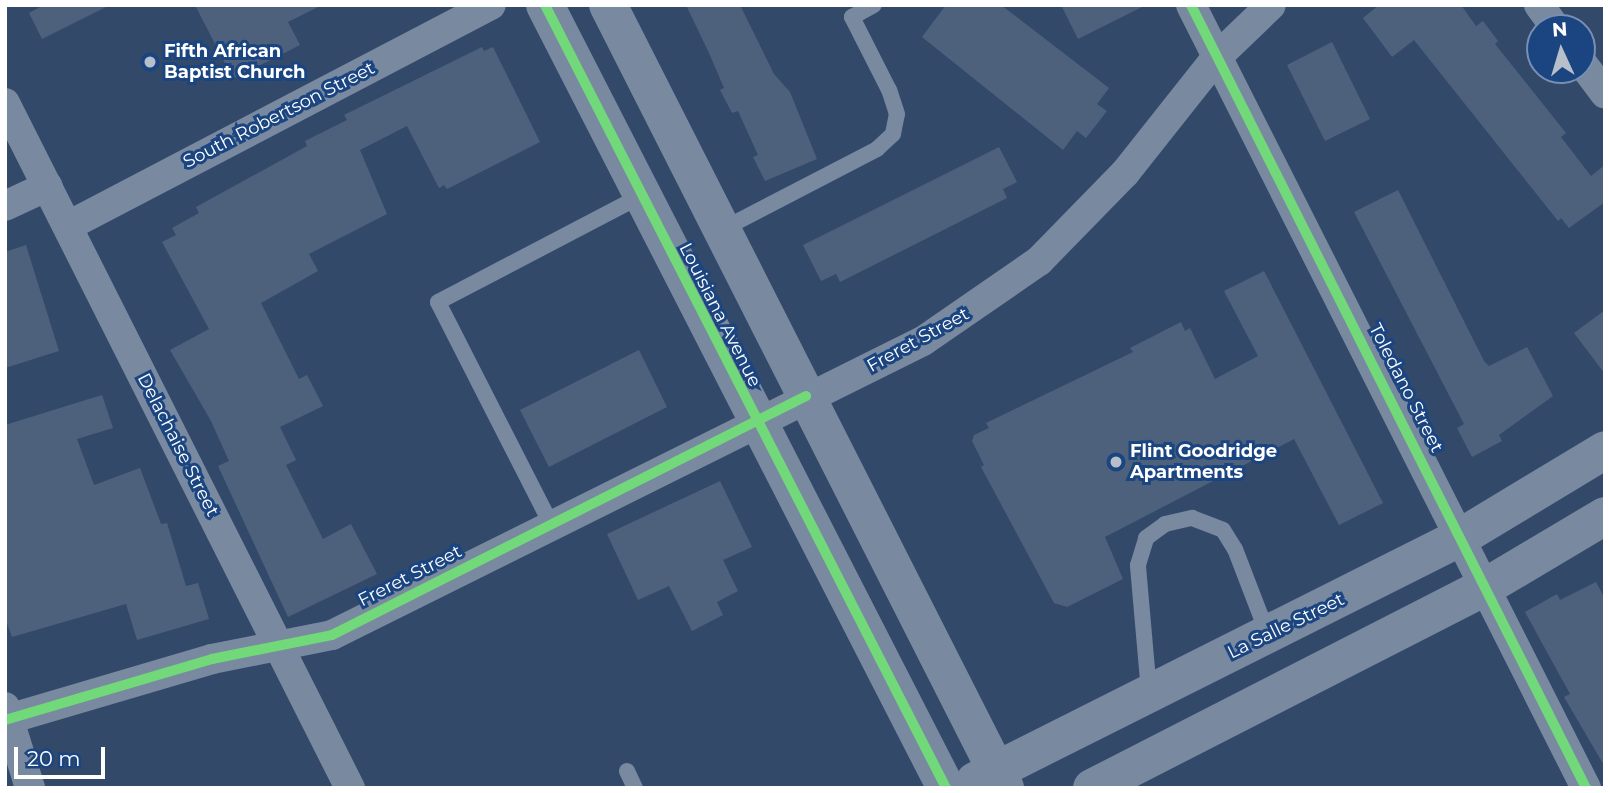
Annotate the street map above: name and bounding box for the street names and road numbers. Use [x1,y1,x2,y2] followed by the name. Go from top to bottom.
[180,57,378,173] street label: South Robertson Street
[674,240,766,390] street label: Louisiana Avenue
[863,303,973,377] street label: Freret Street
[1364,320,1448,456] street label: Toledano Street
[133,370,223,520] street label: Delachaise Street
[355,541,465,611] street label: Freret Street
[1224,588,1348,664] street label: La Salle Street

